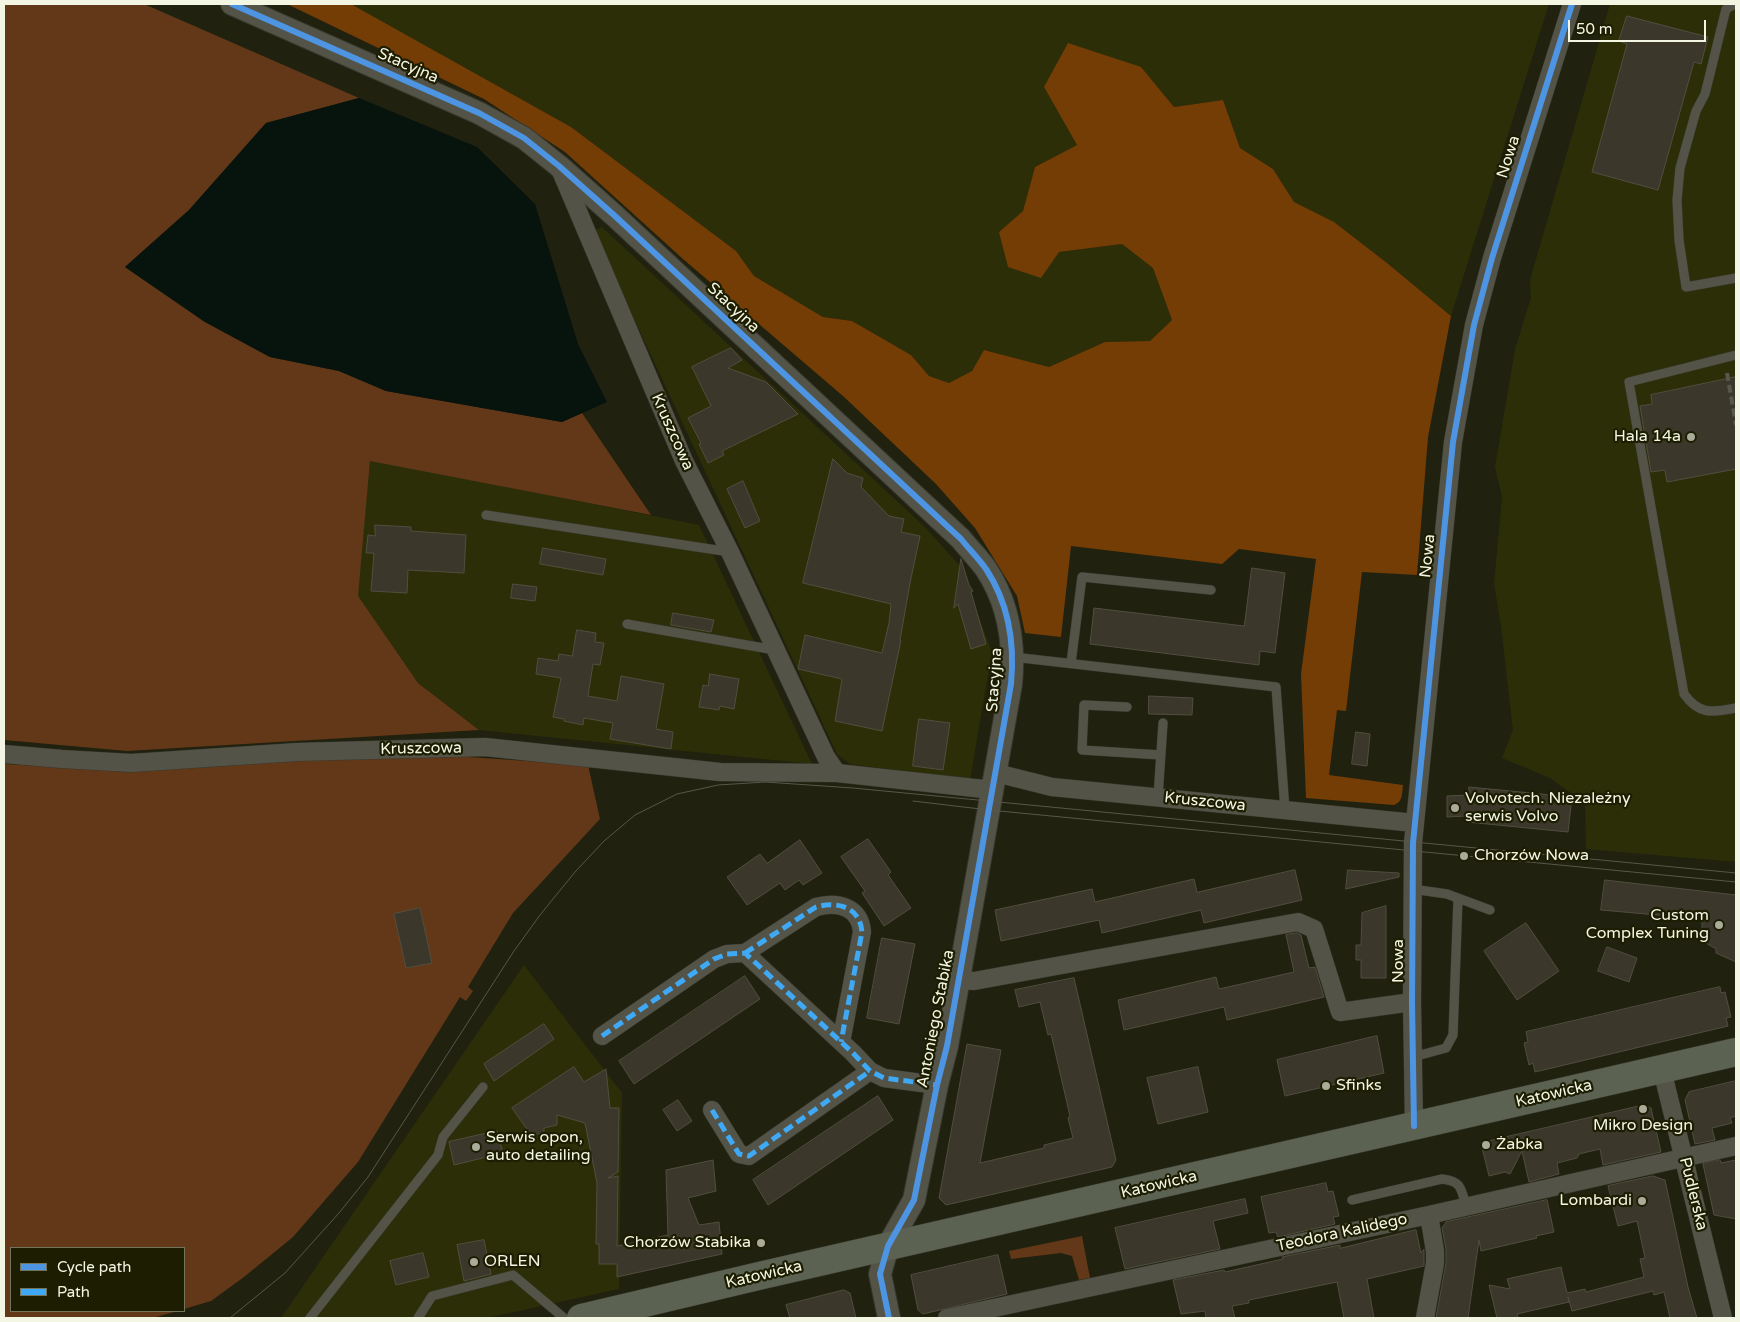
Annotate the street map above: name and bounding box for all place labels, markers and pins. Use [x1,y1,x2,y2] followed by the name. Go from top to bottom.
[1614,427,1681,447] place label: Hala 14a
[1685,431,1697,443] marker: Hala 14a
[1465,789,1631,827] place label: Volvotech. Niezależny serwis Volvo
[1449,802,1461,814] marker: Volvotech. Niezależny serwis Volvo
[1474,846,1589,866] place label: Chorzów Nowa
[1458,850,1470,862] marker: Chorzów Nowa
[1586,906,1709,944] place label: Custom Complex Tuning
[1713,919,1725,931] marker: Custom Complex Tuning
[1336,1076,1382,1096] place label: Sfinks
[1320,1080,1332,1092] marker: Sfinks
[1637,1103,1649,1115] marker: Mikro Design
[1593,1116,1693,1136] place label: Mikro Design
[486,1128,591,1166] place label: Serwis opon, auto detailing
[1496,1135,1543,1155] place label: Żabka
[1480,1139,1492,1151] marker: Żabka
[470,1141,482,1153] marker: Serwis opon, auto detailing
[1559,1191,1632,1211] place label: Lombardi
[1636,1195,1648,1207] marker: Lombardi
[624,1233,751,1253] place label: Chorzów Stabika
[755,1237,767,1249] marker: Chorzów Stabika
[484,1252,541,1272] place label: ORLEN
[468,1256,480,1268] marker: ORLEN

